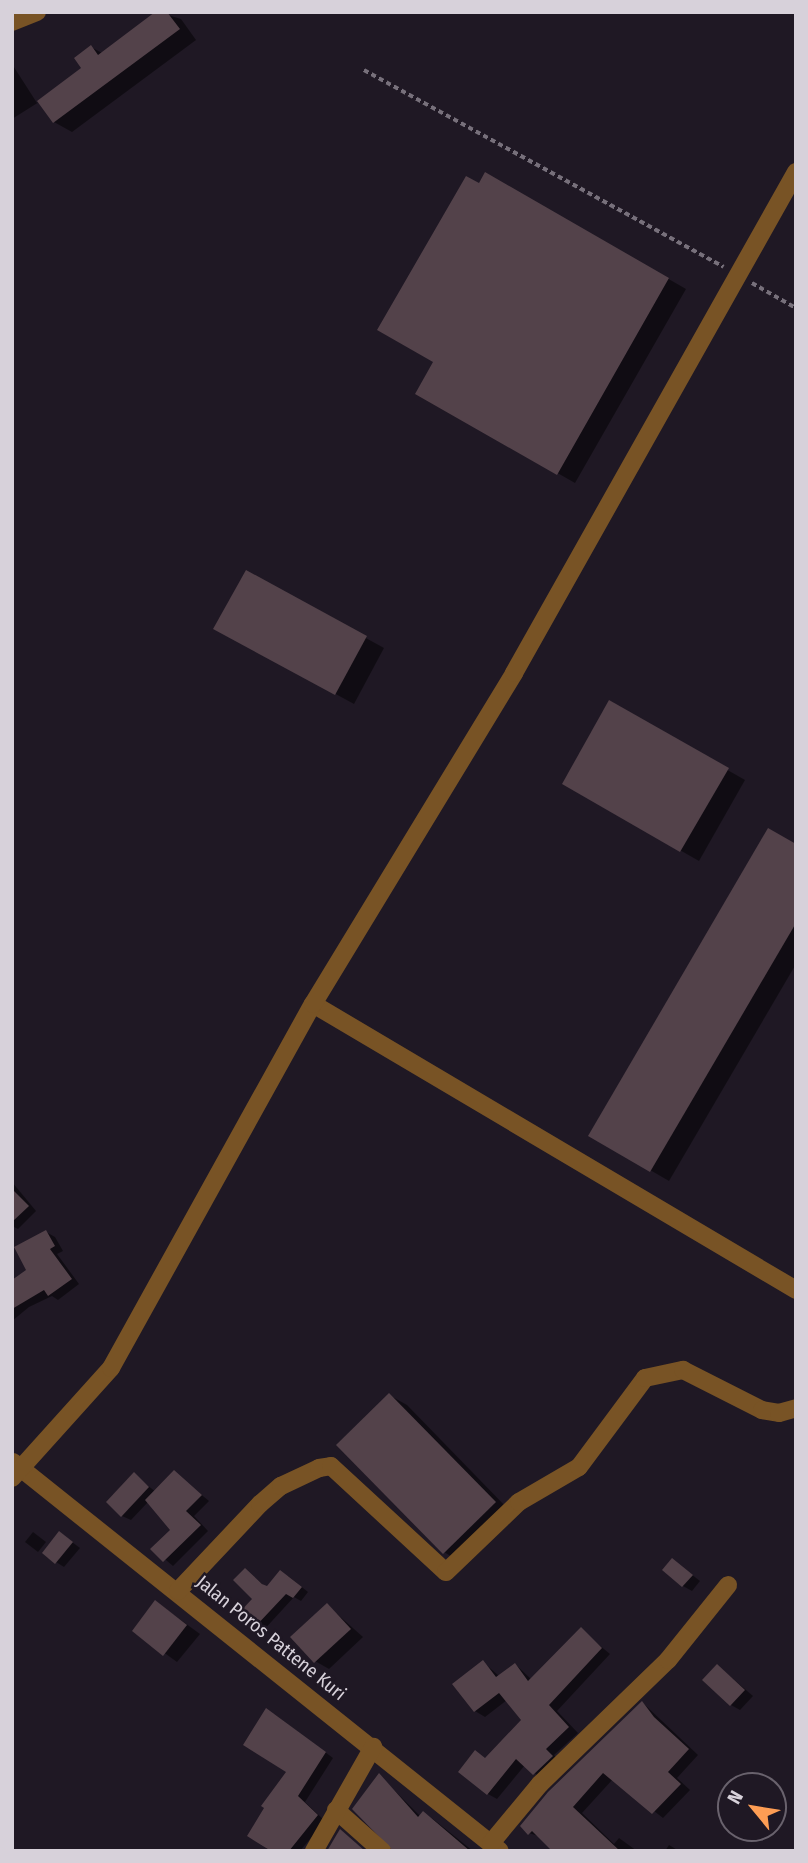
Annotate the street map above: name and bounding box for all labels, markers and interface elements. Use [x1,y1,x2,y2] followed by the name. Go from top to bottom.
[192,1571,350,1705] street label: Jalan Poros Pattene Kuri
[717,1772,787,1842] north arrow
[722,1787,748,1808] text: N

